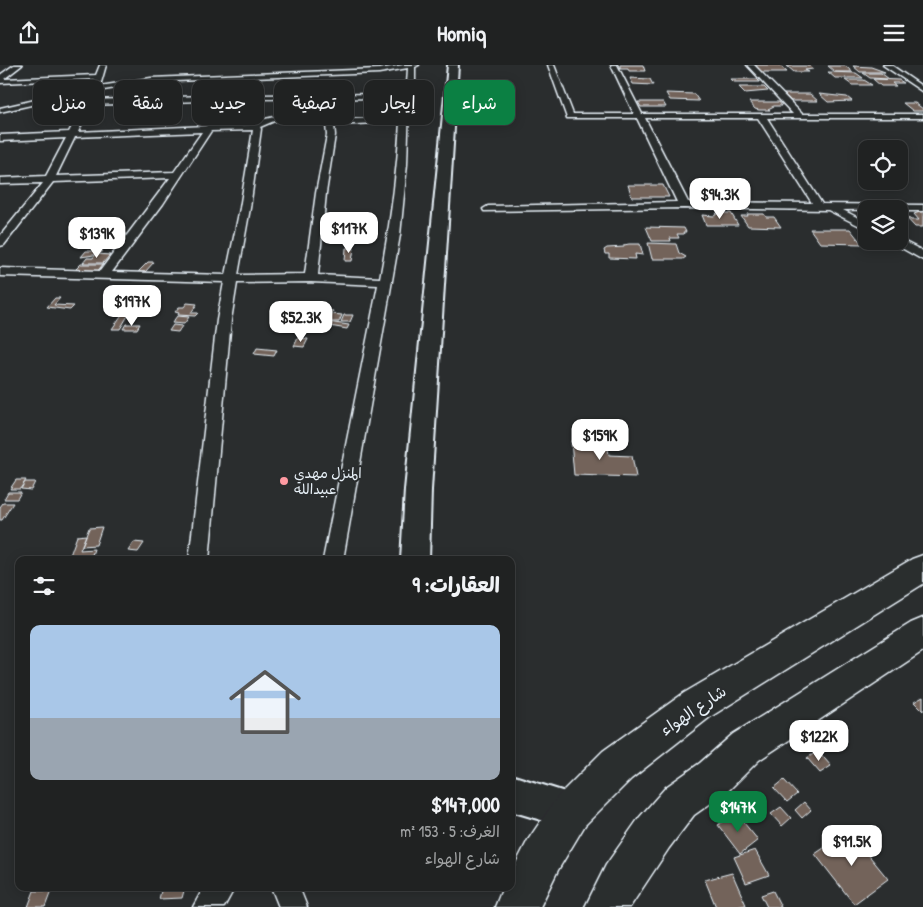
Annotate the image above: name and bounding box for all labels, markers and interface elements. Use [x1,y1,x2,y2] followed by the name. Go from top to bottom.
[437,18,486,48] text: Homiq
[15,19,43,47] icon: share
[880,19,908,47] icon: menu
[33,80,104,125] chip: منزل
[114,80,182,125] chip: شقة
[192,80,264,125] chip: جديد
[274,80,354,125] chip: تصفية
[364,80,434,125] chip: إيجار
[444,80,515,125] chip: شراء
[858,140,908,250] map controls
[858,140,908,190] button: locate
[679,177,761,220] pin: $94.3K
[701,183,739,205] text: $94.3K
[858,200,908,250] button: layers
[314,211,384,254] pin: $117K
[62,217,132,259] pin: $139K
[331,217,367,239] text: $117K
[79,222,115,244] text: $139K
[97,285,167,327] pin: $197K
[114,290,150,312] text: $197K
[260,301,342,343] pin: $52.3K
[280,306,322,328] text: $52.3K
[565,419,635,461] pin: $159K
[583,424,617,446] text: $159K
[294,463,362,498] place label: المنزل مهدي عبيدالله
[278,475,290,487] marker: المنزل مهدي عبيدالله
[412,570,500,599] text: العقارات: 9
[30,572,58,600] icon: filters
[220,657,310,747] icon: home
[656,680,731,741] street label: شارع الهواء
[784,719,854,762] pin: $122K
[800,725,838,747] text: $122K
[431,790,500,819] text: $147,000
[703,791,773,833] pin: $147K
[720,796,756,818] text: $147K
[400,820,500,842] text: الغرف: 5 · 153 m²
[811,825,893,867] pin: $91.5K
[833,830,871,852] text: $91.5K
[425,847,500,869] text: شارع الهواء

